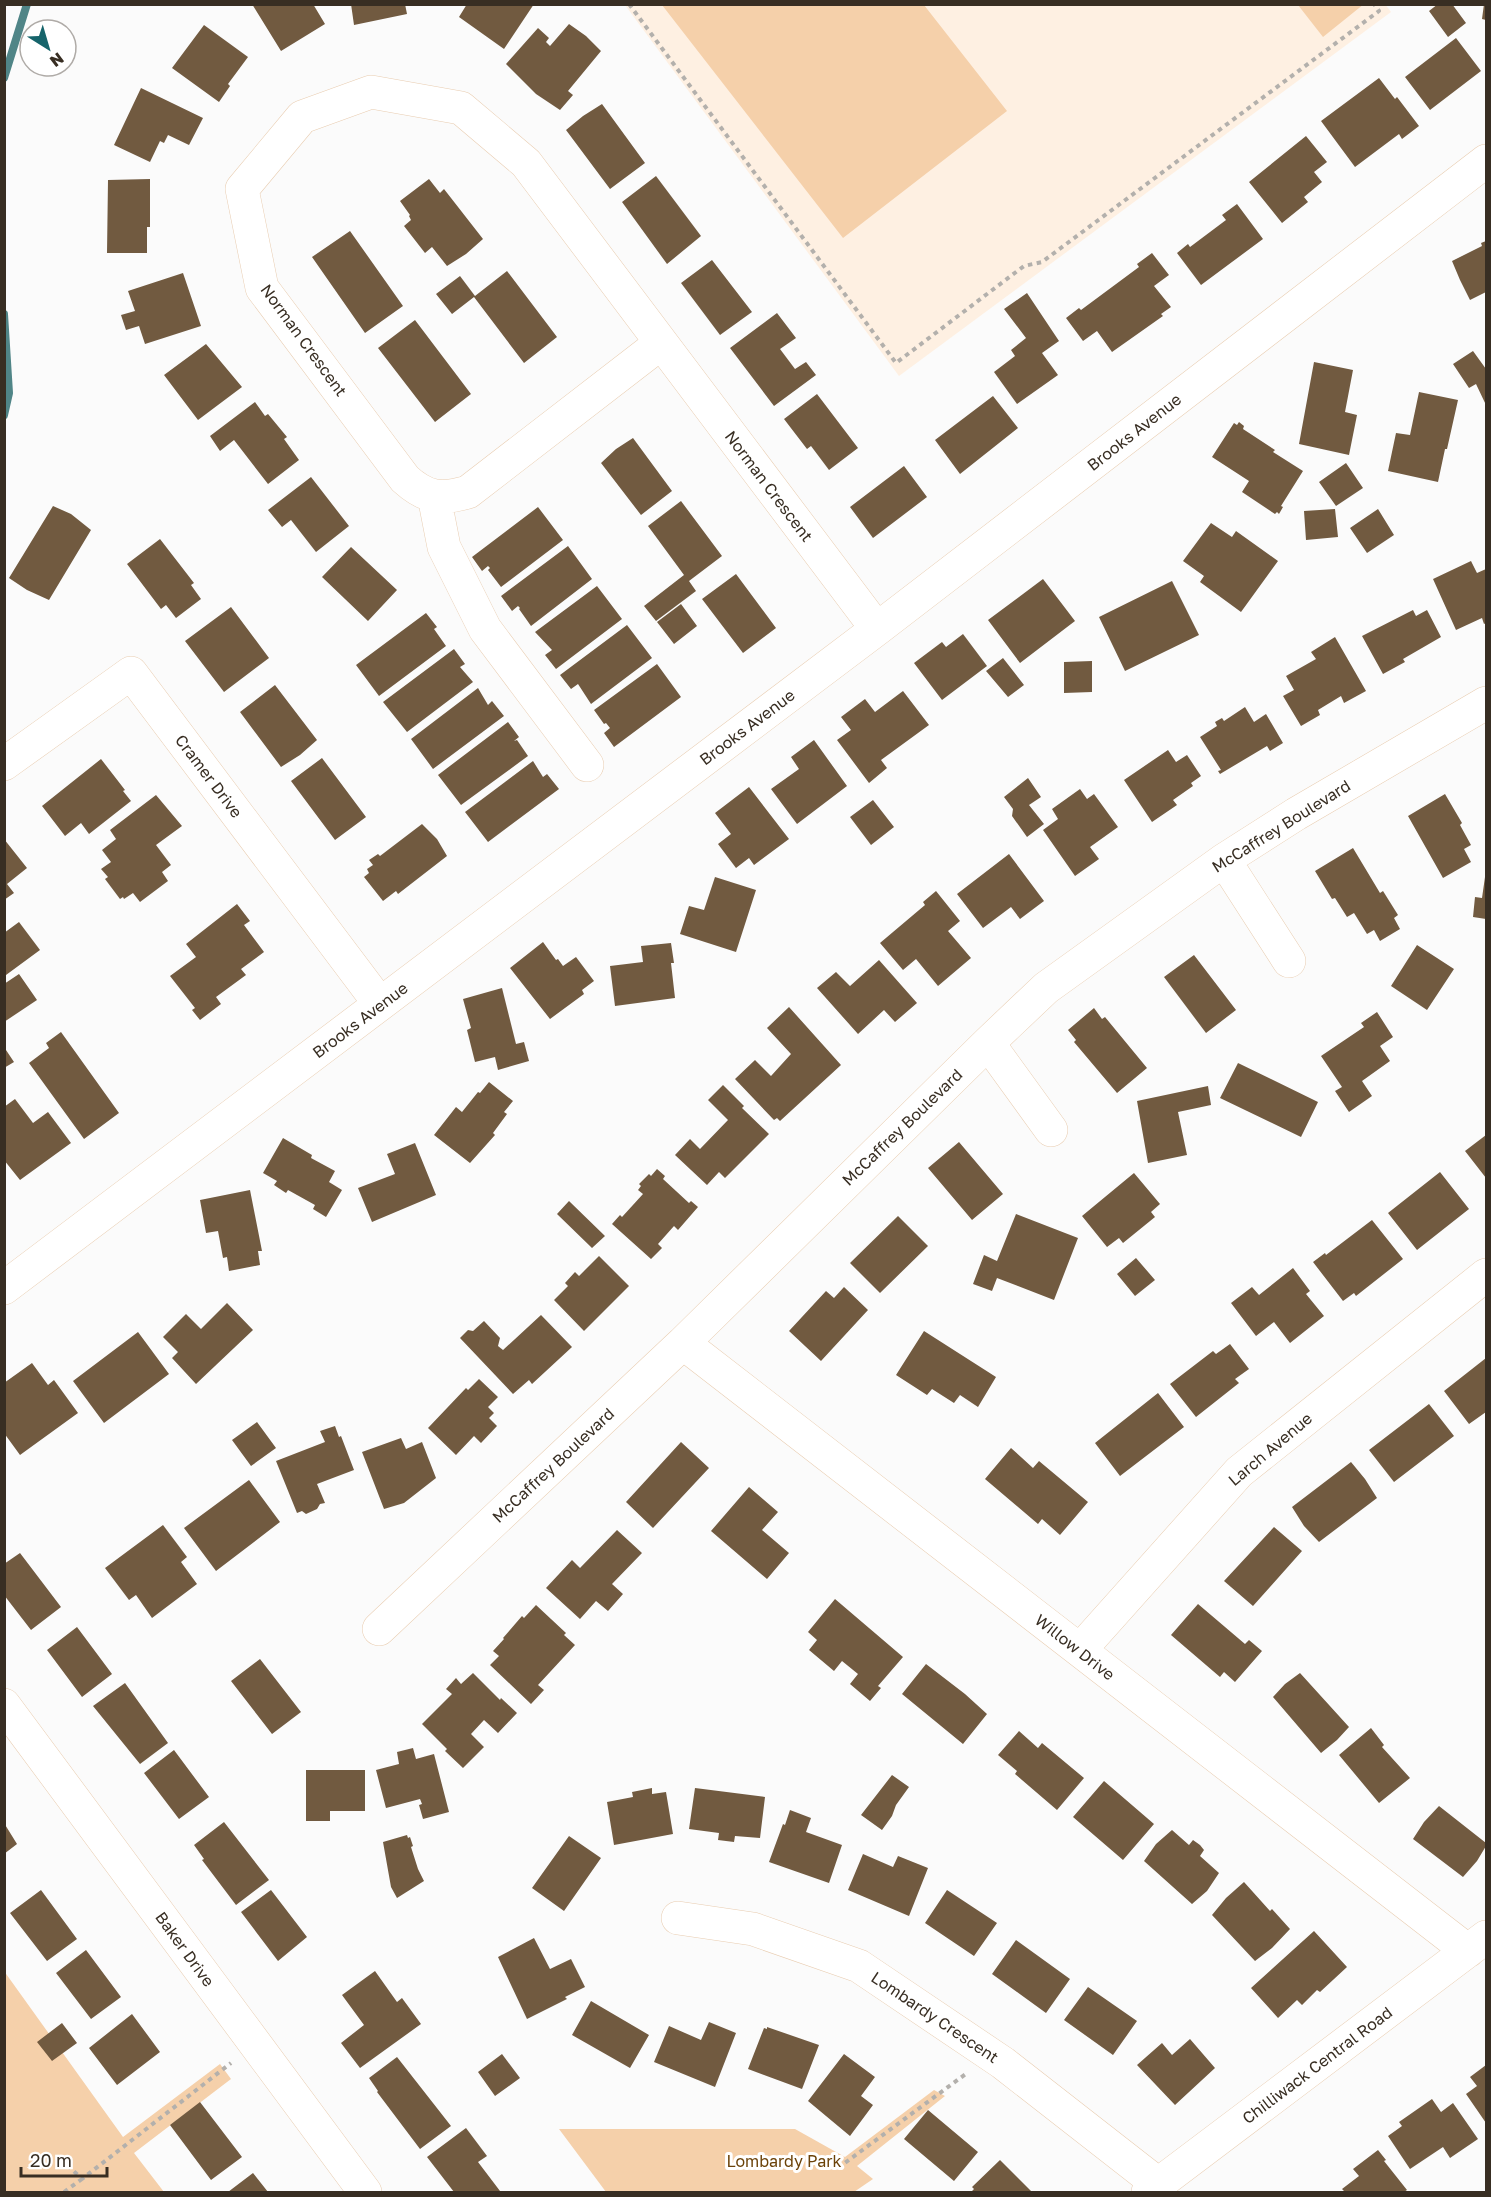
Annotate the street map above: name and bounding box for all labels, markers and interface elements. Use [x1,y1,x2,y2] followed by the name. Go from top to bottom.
[18,18,78,78] north arrow
[46,48,68,72] text: N
[257,280,351,400] street label: Norman Crescent
[1083,389,1185,475] street label: Brooks Avenue
[721,427,817,545] street label: Norman Crescent
[695,685,799,769] street label: Brooks Avenue
[171,730,247,822] street label: Cramer Drive
[1208,775,1354,877] street label: McCaffrey Boulevard
[308,978,412,1062] street label: Brooks Avenue
[838,1064,966,1190] street label: McCaffrey Boulevard
[488,1403,618,1527] street label: McCaffrey Boulevard
[1224,1408,1316,1490] street label: Larch Avenue
[1031,1610,1119,1684] street label: Willow Drive
[151,1908,219,1990] street label: Baker Drive
[868,1967,1002,2067] street label: Lombardy Crescent
[1238,2002,1396,2128] street label: Chilliwack Central Road
[21,2140,106,2178] scale bar
[30,2149,72,2171] text: 20 m
[726,2151,842,2171] park label: Lombardy Park

